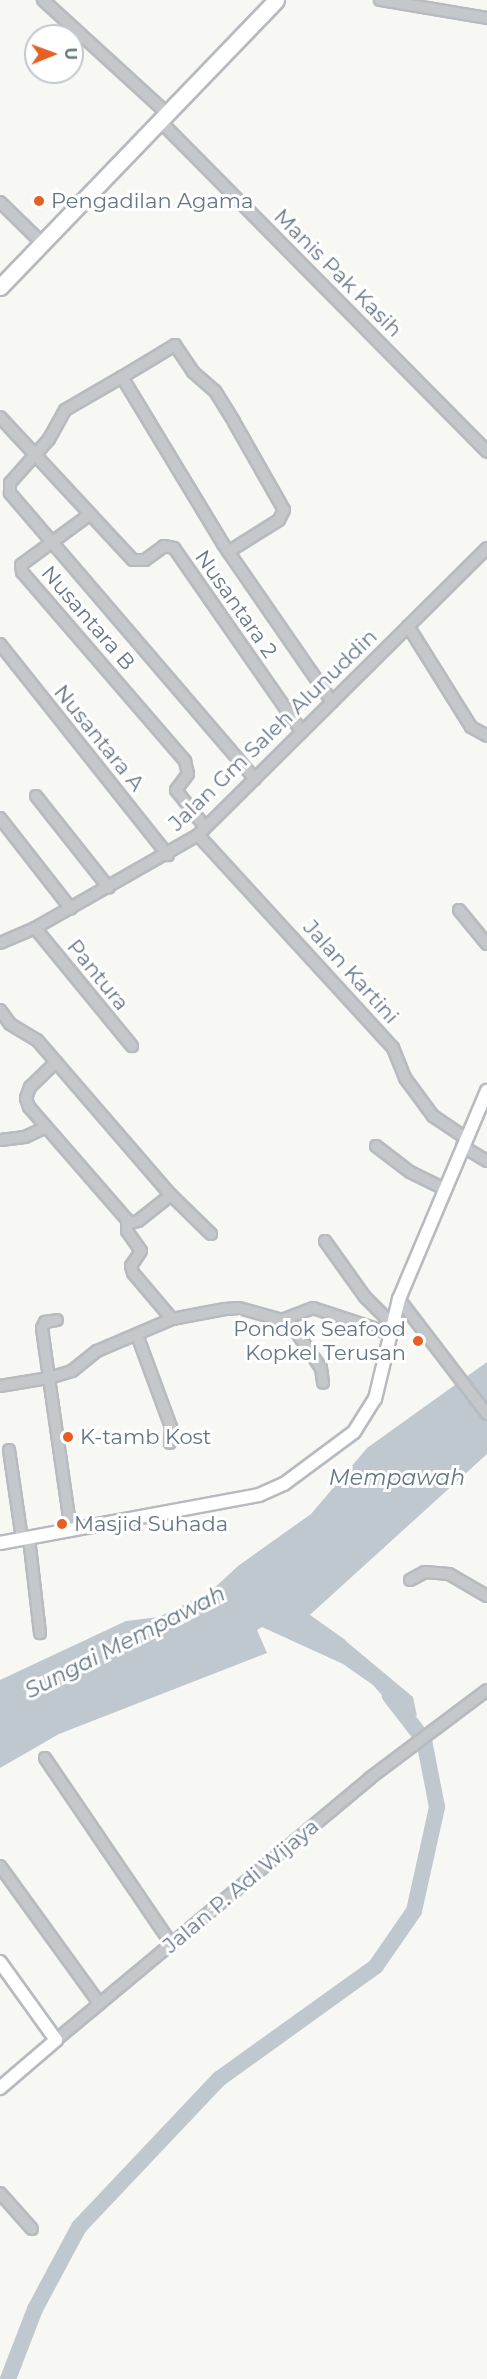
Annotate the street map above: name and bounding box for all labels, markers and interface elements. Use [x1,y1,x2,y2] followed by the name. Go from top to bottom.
[24,24,84,84] north arrow
[61,47,80,60] text: U
[51,188,253,214] place label: Pengadilan Agama
[32,194,46,208] marker: Pengadilan Agama
[269,204,407,342] street label: Manis Pak Kasih
[190,545,282,663] street label: Nusantara 2
[36,561,140,675] street label: Nusantara B
[164,624,382,836] street label: Jalan Gm Saleh Alunuddin
[49,680,149,796] street label: Nusantara A
[298,915,404,1029] street label: Jalan Kartini
[62,934,134,1016] street label: Pantura
[233,1316,406,1366] place label: Pondok Seafood Kopkel Terusan
[411,1334,425,1348] marker: Pondok Seafood Kopkel Terusan
[80,1424,211,1450] place label: K-tamb Kost
[61,1430,75,1444] marker: K-tamb Kost
[329,1465,465,1491] water label: Mempawah
[74,1511,228,1537] place label: Masjid Suhada
[55,1517,69,1531] marker: Masjid Suhada
[20,1580,230,1704] water label: Sungai Mempawah
[158,1814,324,1958] street label: Jalan P. Adi Wijaya

